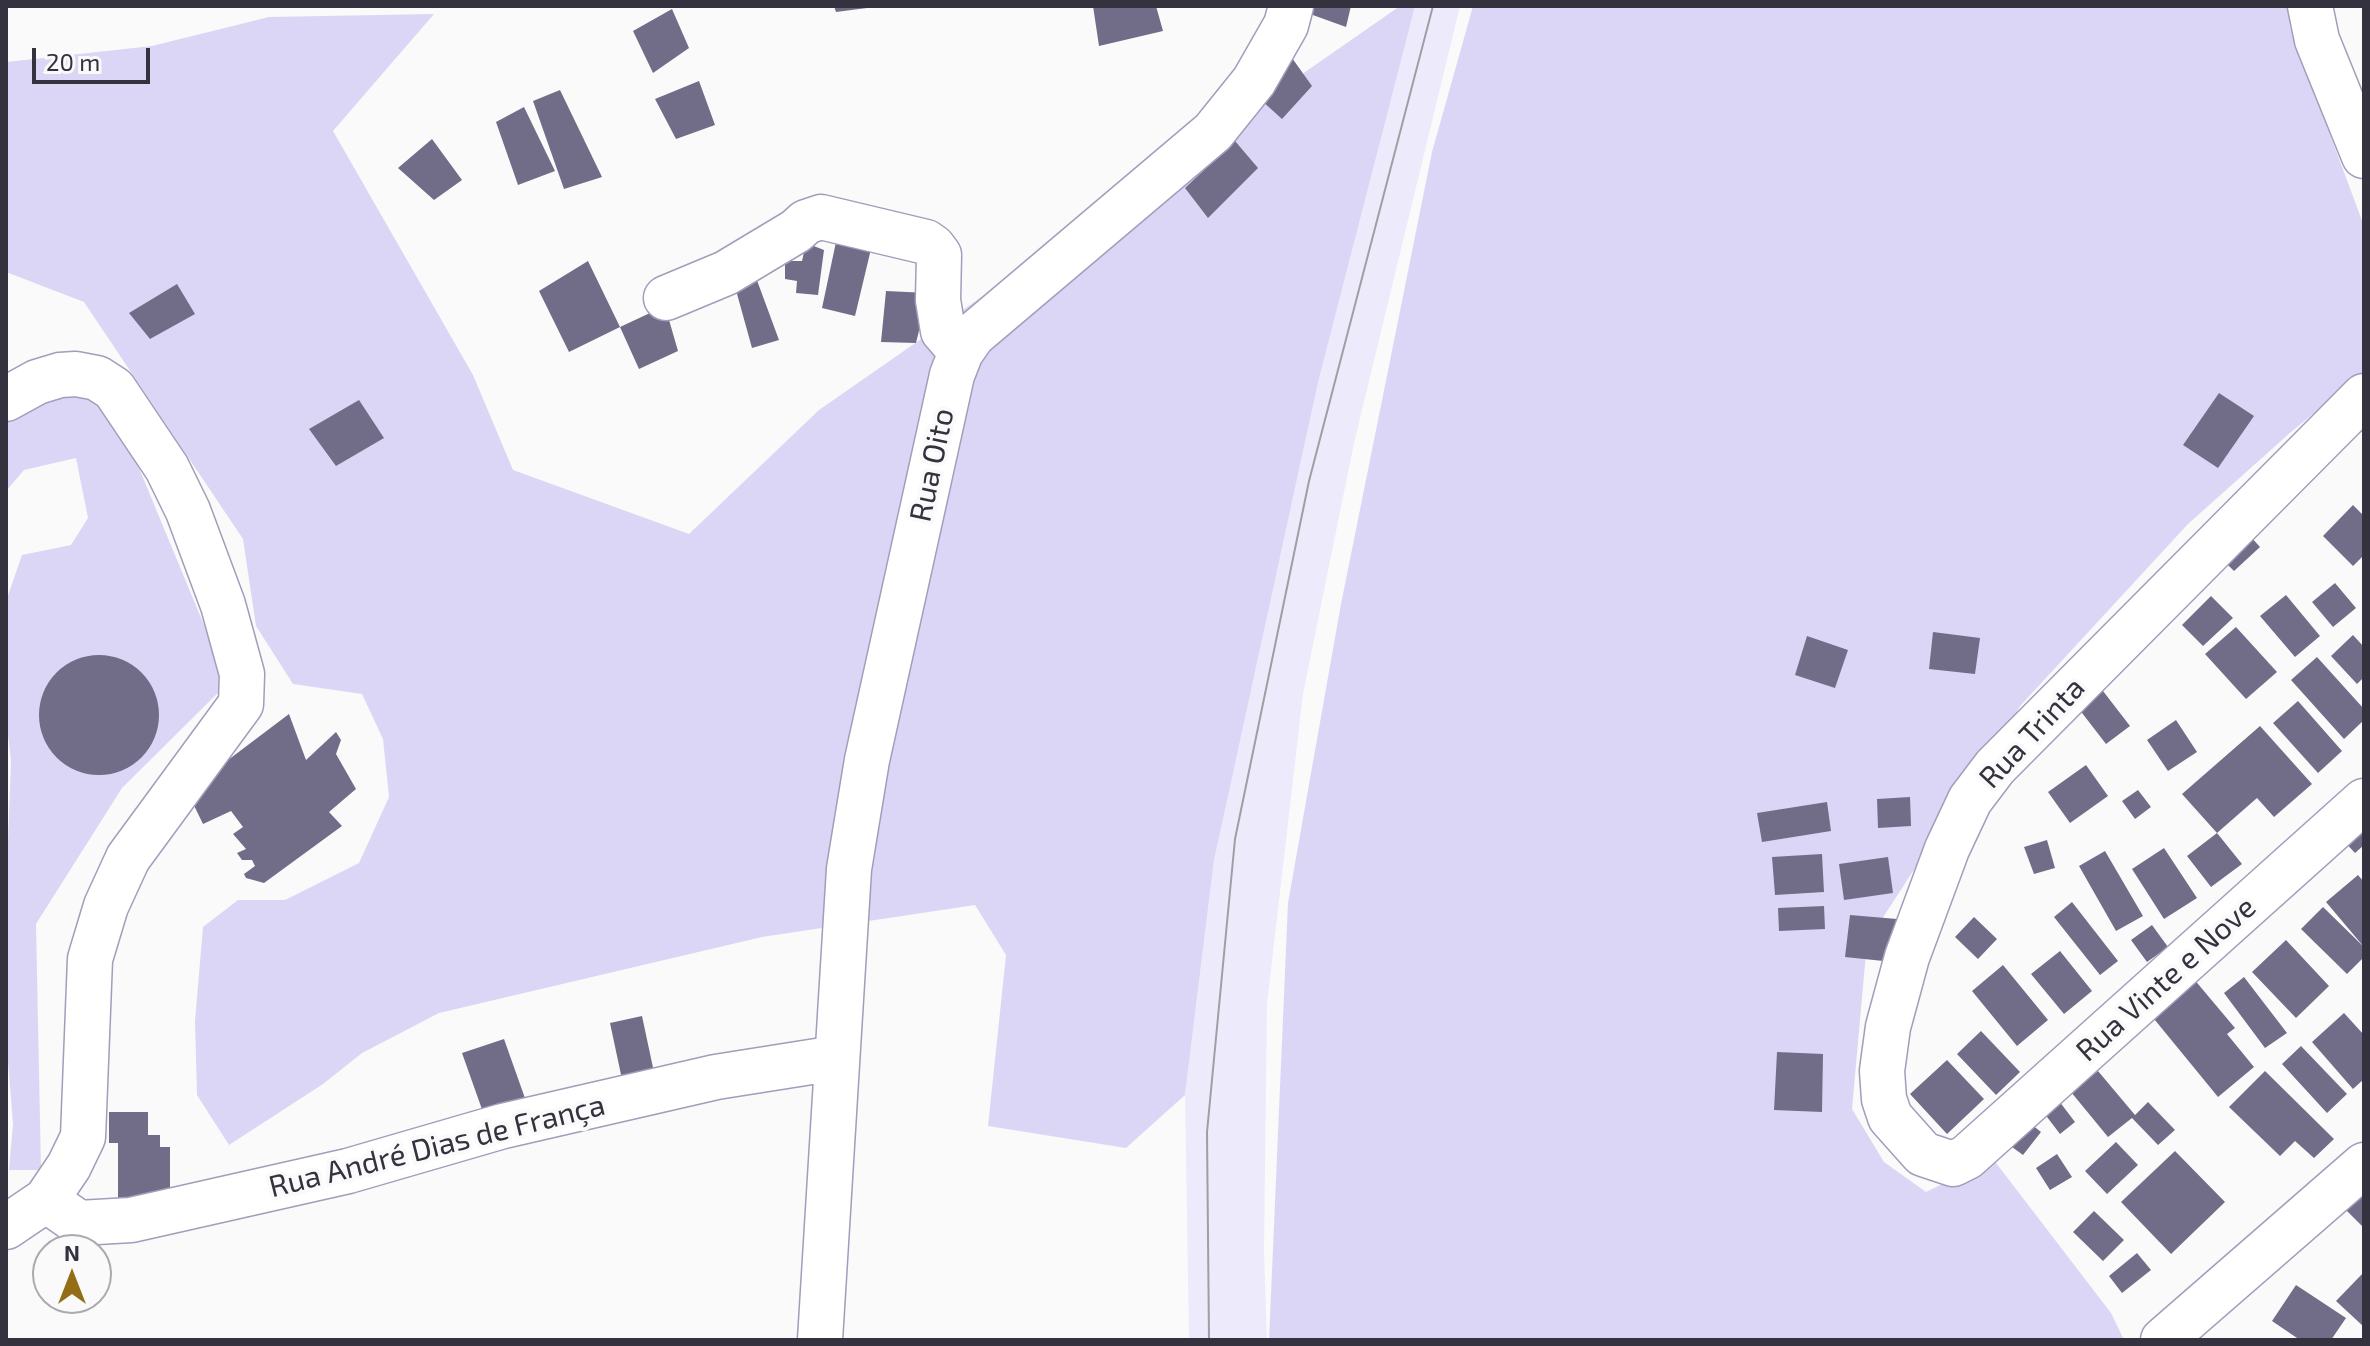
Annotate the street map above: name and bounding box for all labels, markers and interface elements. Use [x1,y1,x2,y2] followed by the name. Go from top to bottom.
[36,32,154,82] scale bar
[46,47,100,76] text: 20 m
[902,405,962,525] street label: Rua Oito
[1972,670,2092,796] street label: Rua Trinta
[2069,889,2263,1069] street label: Rua Vinte e Nove
[265,1087,609,1205] street label: Rua André Dias de França
[32,1234,112,1314] north arrow
[64,1239,80,1265] text: N

